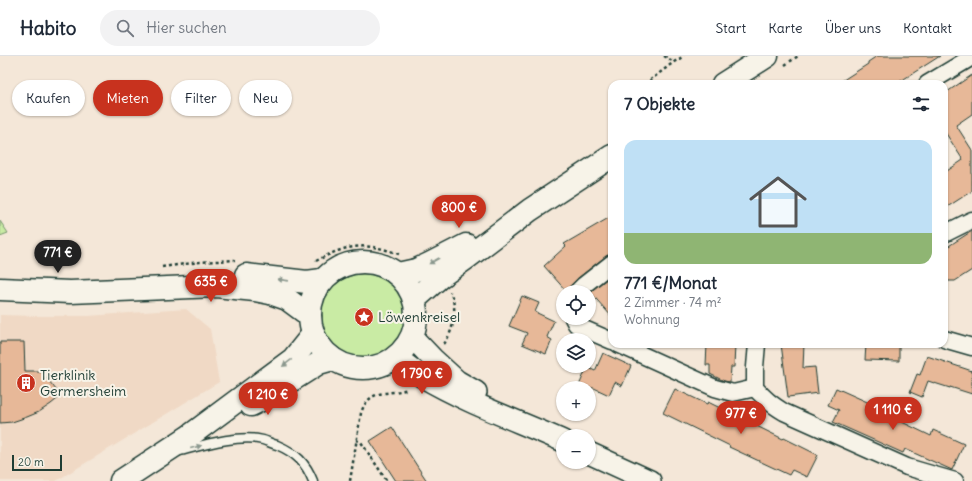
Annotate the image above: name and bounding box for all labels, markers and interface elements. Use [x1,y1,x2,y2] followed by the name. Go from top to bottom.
[100,10,380,46] search box
[20,16,76,40] text: Habito
[114,17,136,39] icon: search
[146,18,227,37] text: Hier suchen
[716,19,746,37] text: Start
[768,19,803,37] text: Karte
[825,19,881,37] text: Über uns
[903,19,952,37] text: Kontakt
[12,80,85,116] chip: Kaufen
[93,80,163,116] chip: Mieten
[171,80,231,116] chip: Filter
[239,80,292,116] chip: Neu
[624,93,695,115] text: 7 Objekte
[910,93,932,115] icon: filters
[742,166,814,238] icon: home
[431,195,487,229] pin: 800 €
[441,199,477,216] text: 800 €
[30,240,86,274] pin: 771 €
[43,244,73,261] text: 771 €
[428,258,440,265] one-way arrow
[183,269,239,303] pin: 635 €
[624,272,717,294] text: 771 €/Monat
[194,273,228,290] text: 635 €
[277,277,289,283] one-way arrow
[556,285,596,469] map controls
[556,285,596,325] button: locate
[624,294,722,311] text: 2 Zimmer · 74 m²
[353,306,375,328] place icon: Löwenkreisel
[378,308,460,326] place label: Löwenkreisel
[624,311,680,328] text: Wohnung
[556,333,596,373] button: layers
[282,359,293,367] one-way arrow
[385,361,459,395] pin: 1 790 €
[401,365,443,382] text: 1 790 €
[40,366,126,400] place label: Tierklinik Germersheim
[15,372,37,394] building icon: Tierklinik Germersheim
[556,381,596,421] button: +
[231,382,305,416] pin: 1 210 €
[248,386,288,403] text: 1 210 €
[856,397,930,431] pin: 1 110 €
[713,401,769,435] pin: 977 €
[874,401,912,418] text: 1 110 €
[725,405,757,422] text: 977 €
[556,429,596,469] button: −
[190,444,202,450] one-way arrow
[12,453,62,472] scale bar
[18,455,44,469] text: 20 m

